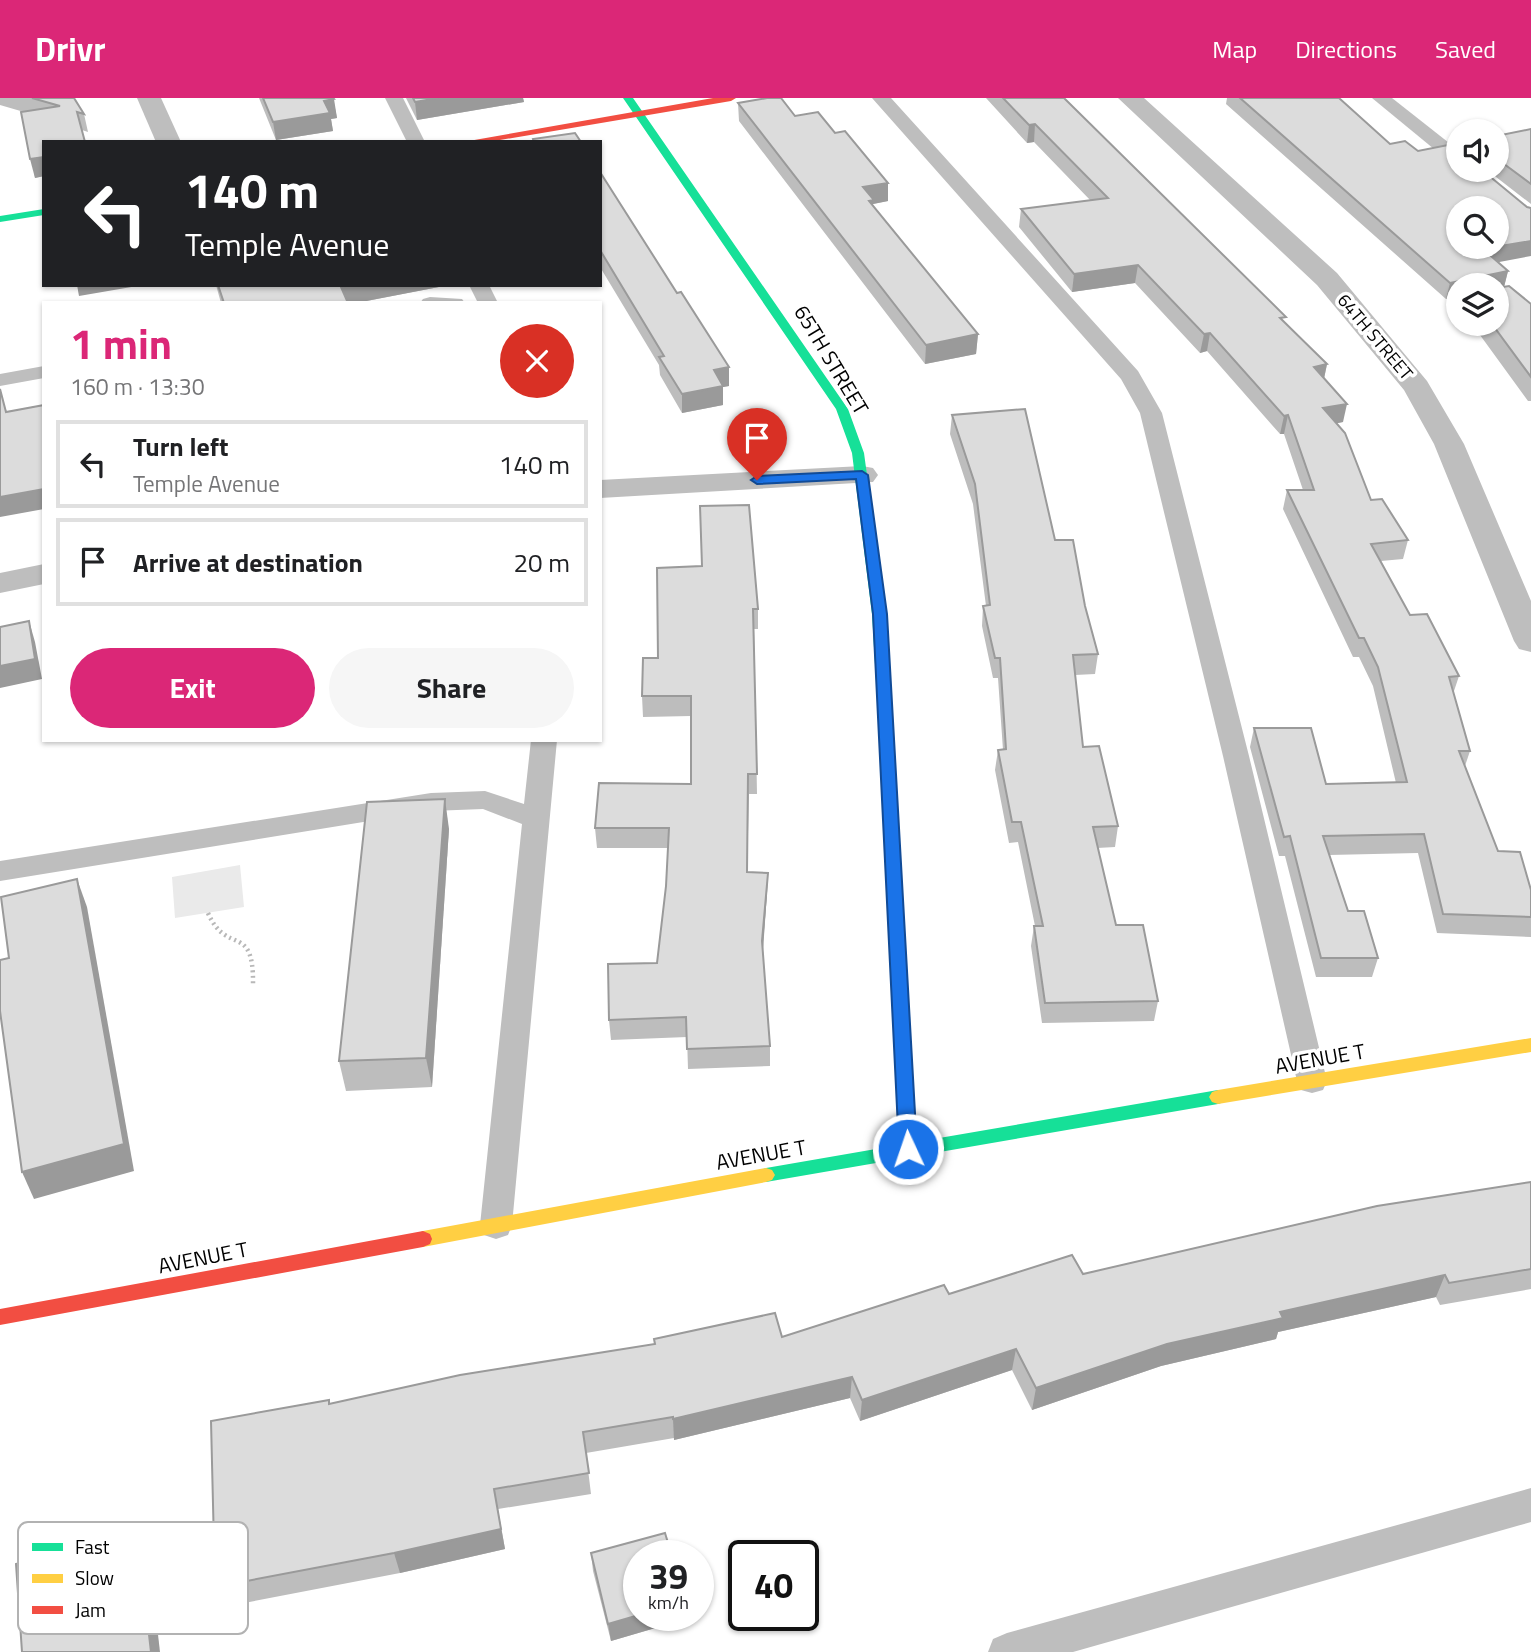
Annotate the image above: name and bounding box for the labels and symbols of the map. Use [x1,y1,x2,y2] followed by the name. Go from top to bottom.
[1331,288,1420,386] street label: 64TH STREET
[786,299,877,420] street label: 65TH STREET
[727,408,787,480] pin
[1272,1034,1367,1082] street label: AVENUE T
[871,1112,945,1186] position arrow
[713,1130,808,1178] street label: AVENUE T
[155,1233,250,1281] street label: AVENUE T
[18,1522,248,1634] legend
[75,1532,110,1561] text: Fast
[728,1540,819,1631] speed limit sign: 40
[75,1563,114,1592] text: Slow
[75,1595,106,1624] text: Jam

